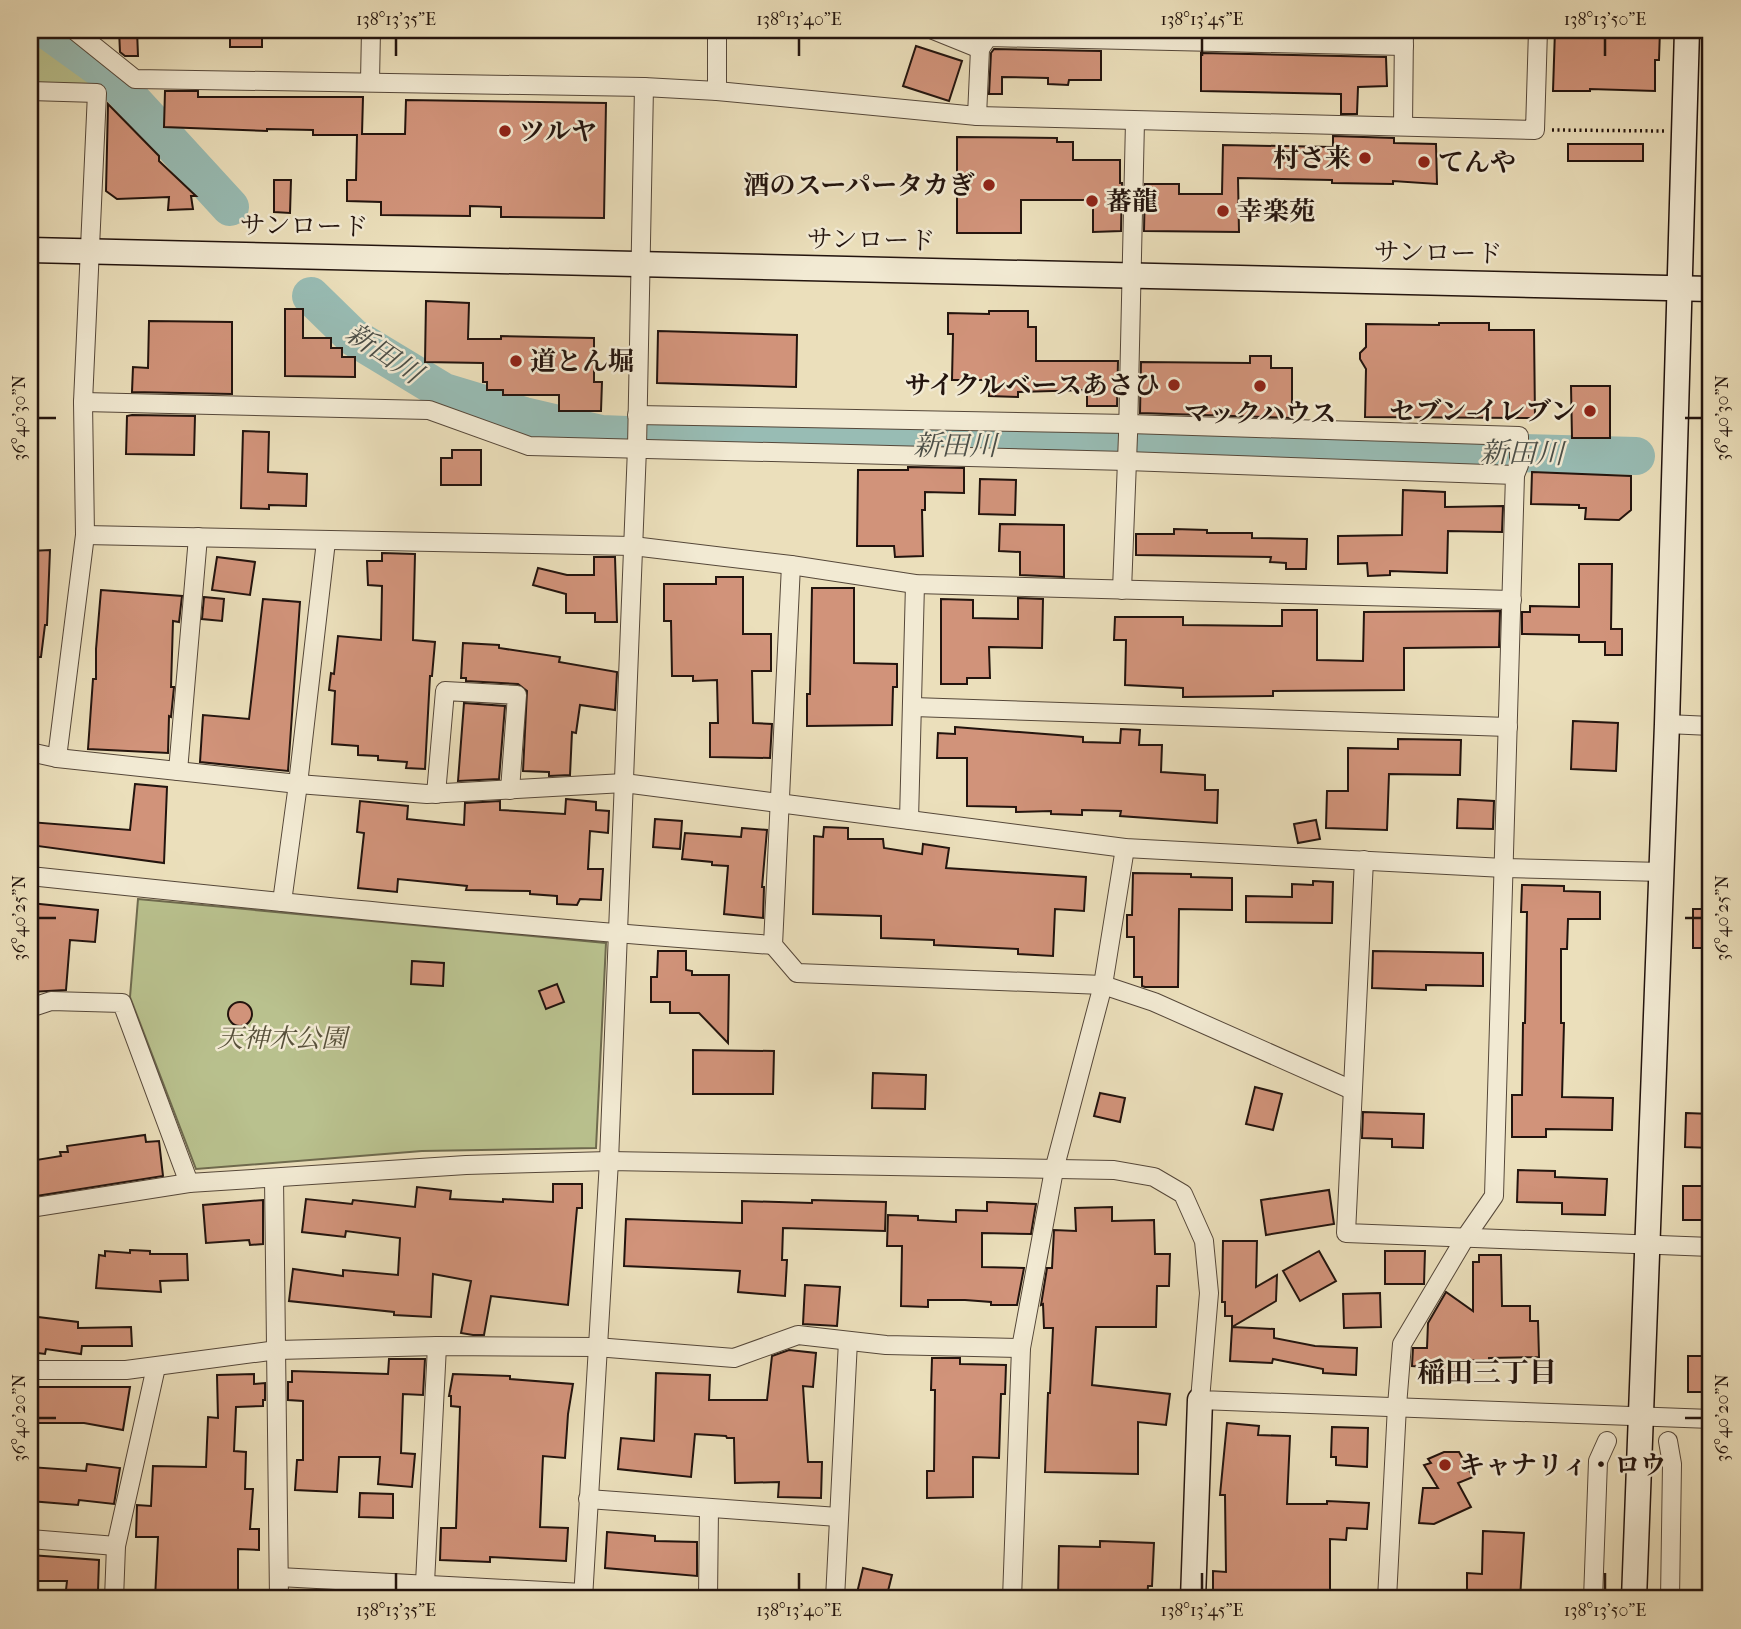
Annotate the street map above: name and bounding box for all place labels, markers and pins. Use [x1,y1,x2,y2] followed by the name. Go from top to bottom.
[519,116,597,147] place label: ツルヤ
[497,123,513,139] marker: ツルヤ
[1273,143,1351,174] place label: 村さ来
[1438,147,1516,178] place label: てんや
[1357,150,1373,166] marker: 村さ来
[1416,154,1432,170] marker: てんや
[744,170,975,201] place label: 酒のスーパータカぎ
[981,177,997,193] marker: 酒のスーパータカぎ
[1106,186,1158,217] place label: 蕃龍
[1084,193,1100,209] marker: 蕃龍
[1237,196,1315,227] place label: 幸楽苑
[1215,203,1231,219] marker: 幸楽苑
[530,346,634,377] place label: 道とん堀
[508,353,524,369] marker: 道とん堀
[904,370,1160,401] place label: サイクルベースあさひ
[1166,377,1182,393] marker: サイクルベースあさひ
[1252,378,1268,394] marker: マックハウス
[1389,396,1576,427] place label: セブン-イレブン
[1184,398,1336,429] place label: マックハウス
[1582,403,1598,419] marker: セブン-イレブン
[1459,1450,1666,1481] place label: キャナリィ・ロウ
[1437,1457,1453,1473] marker: キャナリィ・ロウ

